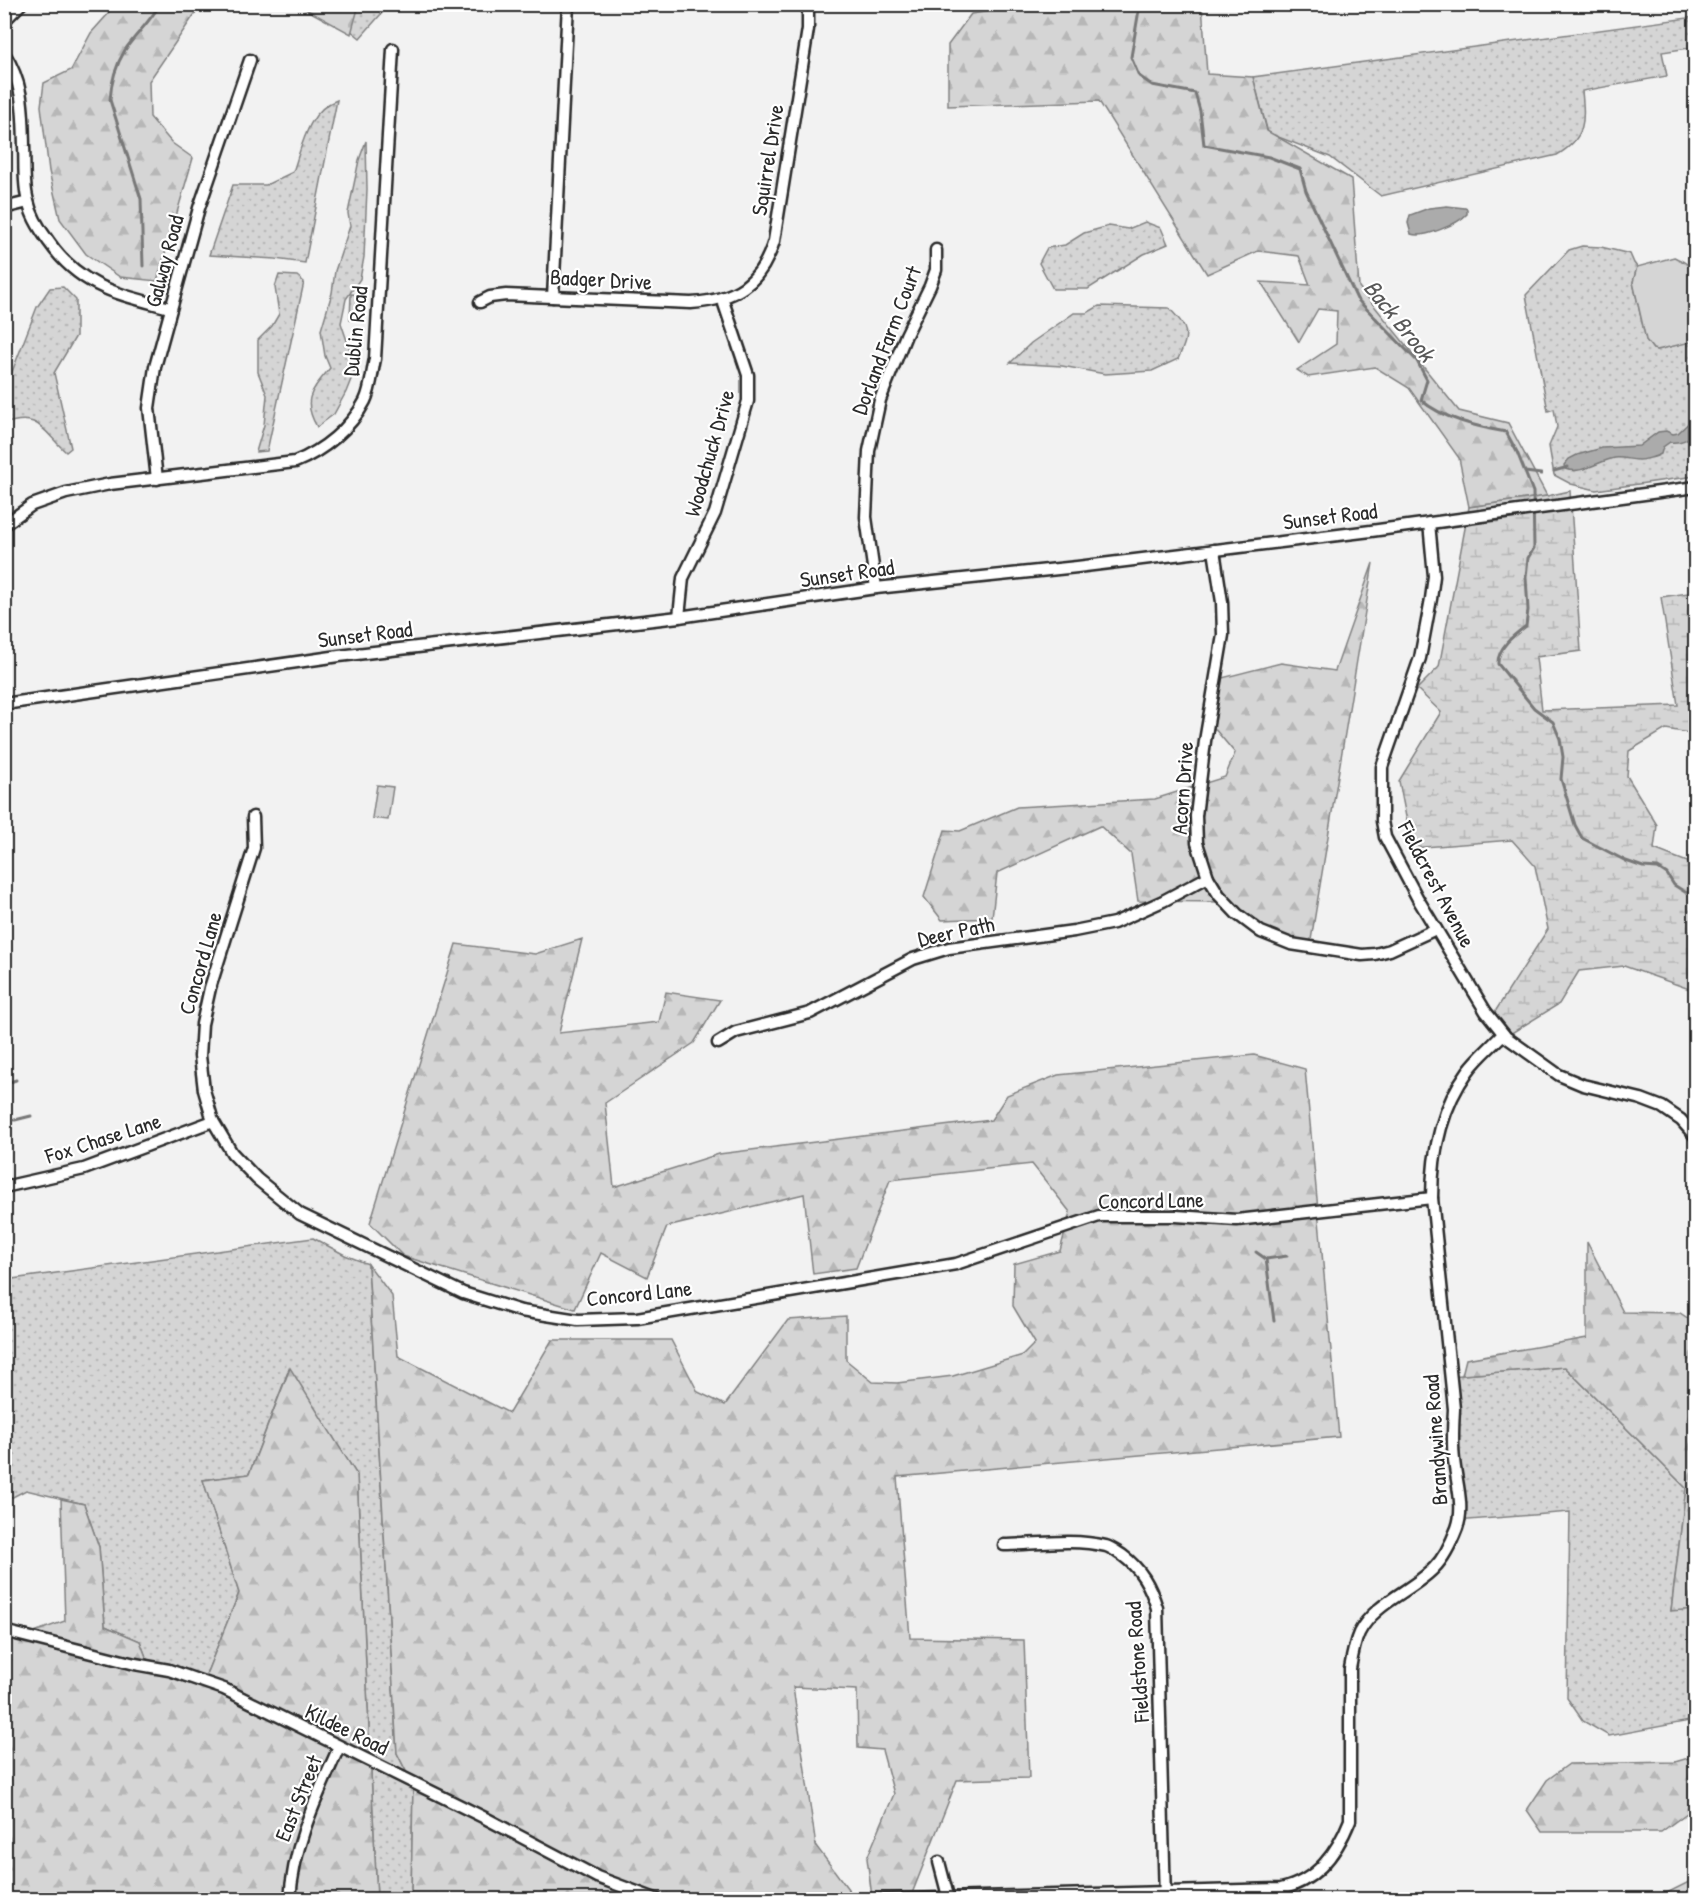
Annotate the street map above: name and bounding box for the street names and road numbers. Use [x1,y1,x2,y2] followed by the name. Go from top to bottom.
[743,102,791,218] street label: Squirrel Drive
[137,211,191,310] street label: Galway Road
[549,261,653,297] street label: Badger Drive
[844,261,928,419] street label: Dorland Farm Court
[335,284,375,377] street label: Dublin Road
[677,386,741,520] street label: Woodchuck Drive
[1281,495,1379,537] street label: Sunset Road
[798,551,896,594] street label: Sunset Road
[316,613,414,655] street label: Sunset Road
[1164,740,1200,835] street label: Acorn Drive
[1391,815,1483,953] street label: Fieldcrest Avenue
[171,908,229,1018] street label: Concord Lane
[915,908,997,954] street label: Deer Path
[40,1105,165,1171] street label: Fox Chase Lane
[1098,1184,1204,1216] street label: Concord Lane
[585,1273,693,1313] street label: Concord Lane
[1415,1373,1455,1506] street label: Brandywine Road
[1118,1600,1156,1724] street label: Fieldstone Road
[300,1696,394,1762] street label: Kildee Road
[267,1750,329,1846] street label: East Street

